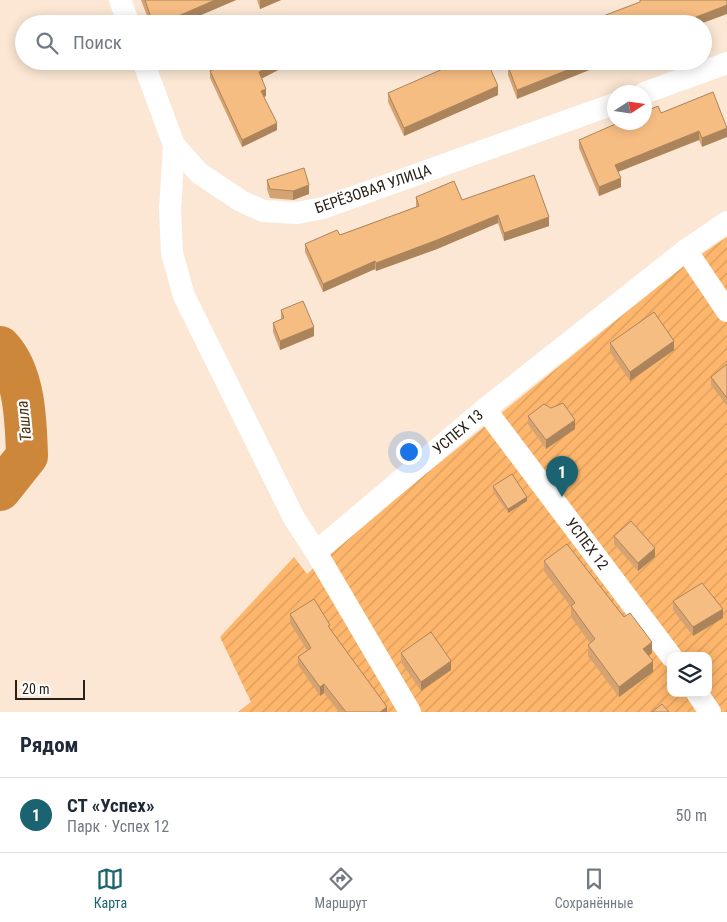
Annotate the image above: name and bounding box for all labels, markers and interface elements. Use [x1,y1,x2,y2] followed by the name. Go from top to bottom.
[15,15,712,70] search box
[33,29,61,57] icon: search
[73,31,122,54] text: Поиск
[607,85,652,130] north arrow
[313,161,434,217] street label: БЕРЁЗОВАЯ УЛИЦА
[12,400,36,442] water label: Ташла
[429,406,487,458] street label: УСПЕХ 13
[396,439,422,465] your location
[546,456,578,497] pin: 1
[562,515,612,573] street label: УСПЕХ 12
[667,652,712,697] map controls
[667,652,712,697] button: layers
[15,677,85,700] scale bar
[22,681,50,697] text: 20 m
[20,733,79,757] text: Рядом
[67,794,155,817] text: СТ «Успех»
[32,806,40,825] text: 1
[675,806,707,825] text: 50 m
[67,817,169,836] text: Парк · Успех 12
[94,865,127,911] tab: Карта
[315,865,367,911] tab: Маршрут
[555,865,633,911] tab: Сохранённые

